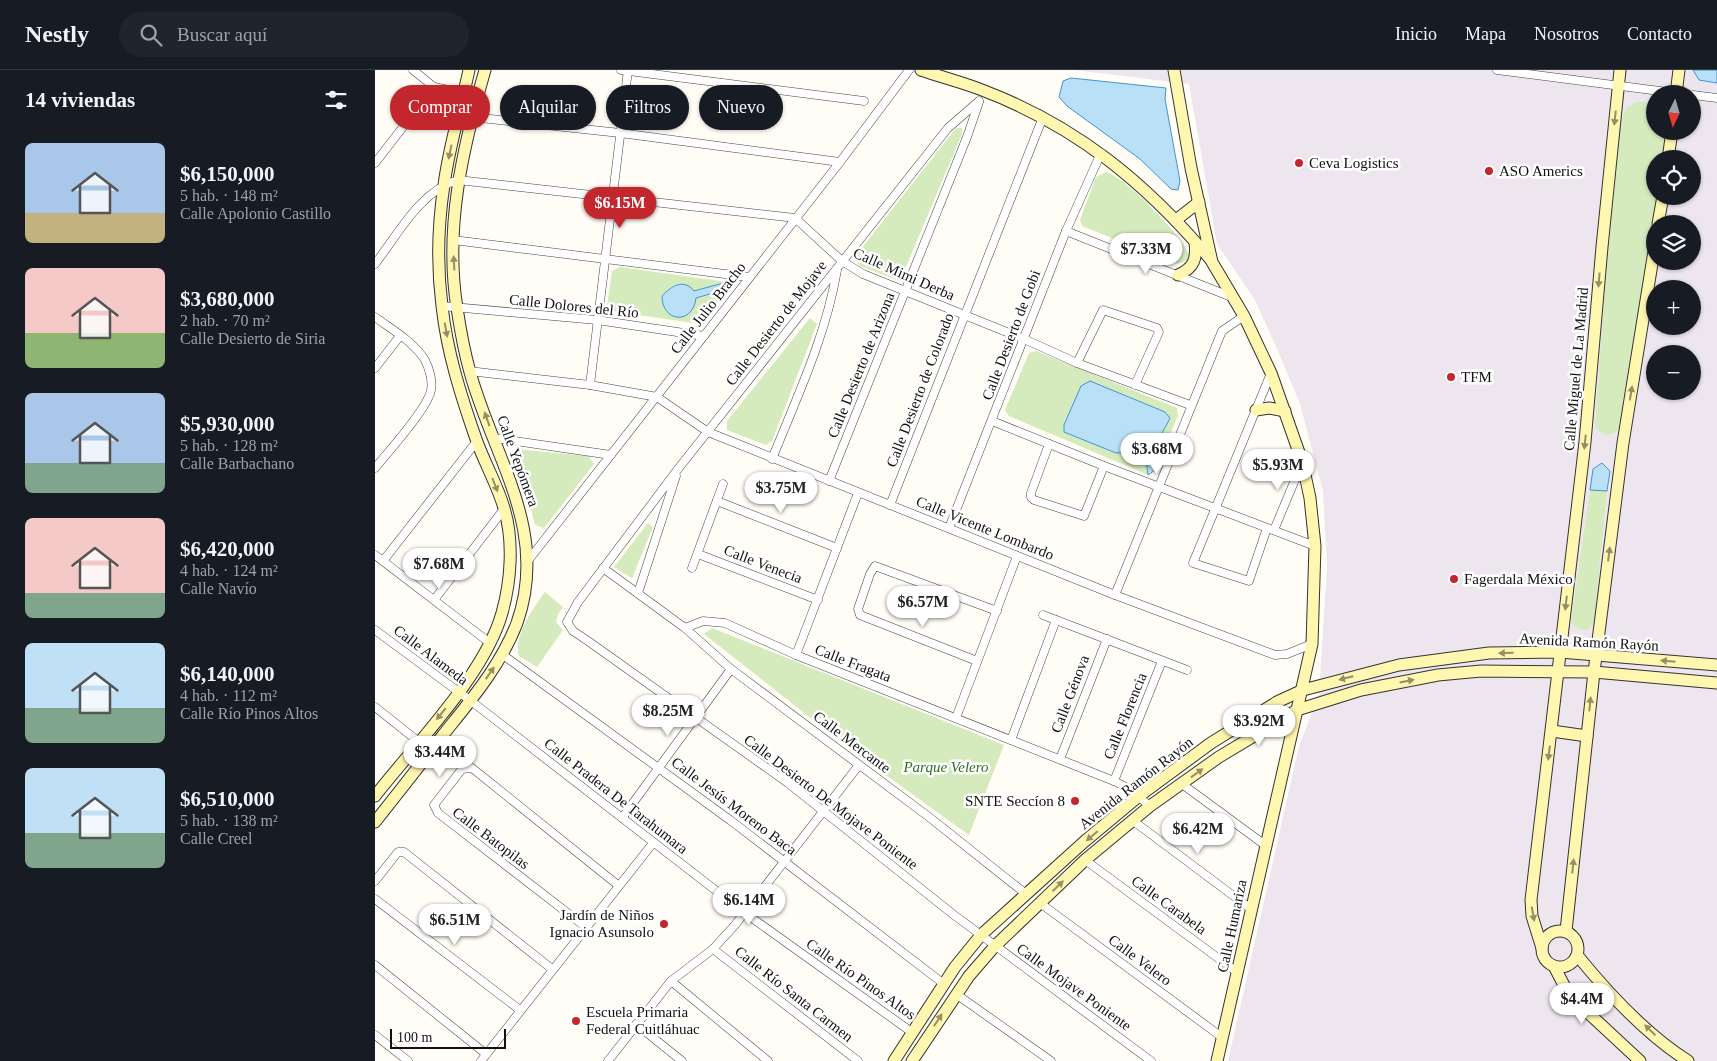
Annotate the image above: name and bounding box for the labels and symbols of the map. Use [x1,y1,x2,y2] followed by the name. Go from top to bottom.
[1646,85,1701,140] north arrow
[1611,111,1619,127] one-way arrow
[446,144,454,159] one-way arrow
[1309,155,1399,171] place label: Ceva Logistics
[1293,157,1305,169] marker: Ceva Logistics
[1499,163,1583,179] place label: ASO Americs
[1483,165,1495,177] marker: ASO Americs
[579,186,661,229] pin: $6.15M
[1105,232,1187,275] pin: $7.33M
[851,244,957,304] street label: Calle Mimi Derba
[450,255,458,271] one-way arrow
[722,257,830,388] street label: Calle Desierto de Mojave
[667,259,749,357] street label: Calle Julio Bracho
[979,268,1043,402] street label: Calle Desierto de Gobi
[1595,272,1603,288] one-way arrow
[1561,286,1591,451] street label: Calle Miguel de La Madrid
[824,290,898,440] street label: Calle Desierto de Arizona
[508,291,640,321] street label: Calle Dolores del Río
[883,311,957,469] street label: Calle Desierto de Colorado
[442,323,450,339] one-way arrow
[1461,369,1492,385] place label: TFM
[1445,371,1457,383] marker: TFM
[1628,385,1636,401] one-way arrow
[483,411,491,426] one-way arrow
[494,413,542,509] street label: Calle Yepómera
[1116,432,1198,475] pin: $3.68M
[1581,434,1589,450] one-way arrow
[1237,448,1319,491] pin: $5.93M
[740,472,822,514] pin: $3.75M
[491,478,499,493] one-way arrow
[914,493,1056,563] street label: Calle Vicente Lombardo
[722,542,805,586] street label: Calle Venecia
[1605,546,1613,562] one-way arrow
[398,548,480,590] pin: $7.68M
[1464,571,1573,587] place label: Fagerdala México
[1448,573,1460,585] marker: Fagerdala México
[882,586,964,628] pin: $6.57M
[1562,596,1570,612] one-way arrow
[391,622,472,688] street label: Calle Alameda
[1519,630,1660,654] street label: Avenida Ramón Rayón
[813,641,894,685] street label: Calle Fragata
[1498,649,1514,657] one-way arrow
[1048,653,1092,735] street label: Calle Génova
[1660,657,1676,665] one-way arrow
[486,666,495,679] one-way arrow
[1100,670,1150,762] street label: Calle Florencia
[1339,674,1354,682] one-way arrow
[1400,676,1416,684] one-way arrow
[627,694,709,737] pin: $8.25M
[1586,696,1594,712] one-way arrow
[1218,704,1300,747] pin: $3.92M
[435,708,446,721] one-way arrow
[810,708,894,776] street label: Calle Mercante
[741,731,921,873] street label: Calle Desierto De Mojave Poniente
[1076,733,1196,832] street label: Avenida Ramón Rayón
[541,735,691,857] street label: Calle Pradera De Tarahumara
[399,736,481,778] pin: $3.44M
[1545,745,1553,761] one-way arrow
[668,754,800,858] street label: Calle Jesús Moreno Baca
[902,759,989,775] park label: Parque Velero
[1190,768,1204,778] one-way arrow
[965,793,1065,809] place label: SNTE Seccíon 8
[1069,795,1081,807] marker: SNTE Seccíon 8
[449,804,533,872] street label: Calle Batopilas
[1157,812,1239,855] pin: $6.42M
[1085,830,1098,841] one-way arrow
[1569,857,1577,873] one-way arrow
[1128,872,1210,938] street label: Calle Carabela
[1214,878,1250,974] street label: Calle Humariza
[1051,880,1063,892] one-way arrow
[708,884,790,926] pin: $6.14M
[414,904,496,946] pin: $6.51M
[549,907,654,940] place label: Jardín de Niños Ignacio Asunsolo
[1529,907,1537,923] one-way arrow
[658,918,670,930] marker: Jardín de Niños Ignacio Asunsolo
[1106,931,1174,989] street label: Calle Velero
[803,935,919,1023] street label: Calle Río Pinos Altos
[1014,940,1135,1034] street label: Calle Mojave Poniente
[732,943,857,1045] street label: Calle Río Santa Carmen
[1547,982,1617,1025] pin: $4.4M
[586,1004,700,1037] place label: Escuela Primaria Federal Cuitláhuac
[934,1013,943,1027] one-way arrow
[570,1015,582,1027] marker: Escuela Primaria Federal Cuitláhuac
[1644,1024,1656,1036] one-way arrow
[390,1026,506,1049] scale bar

